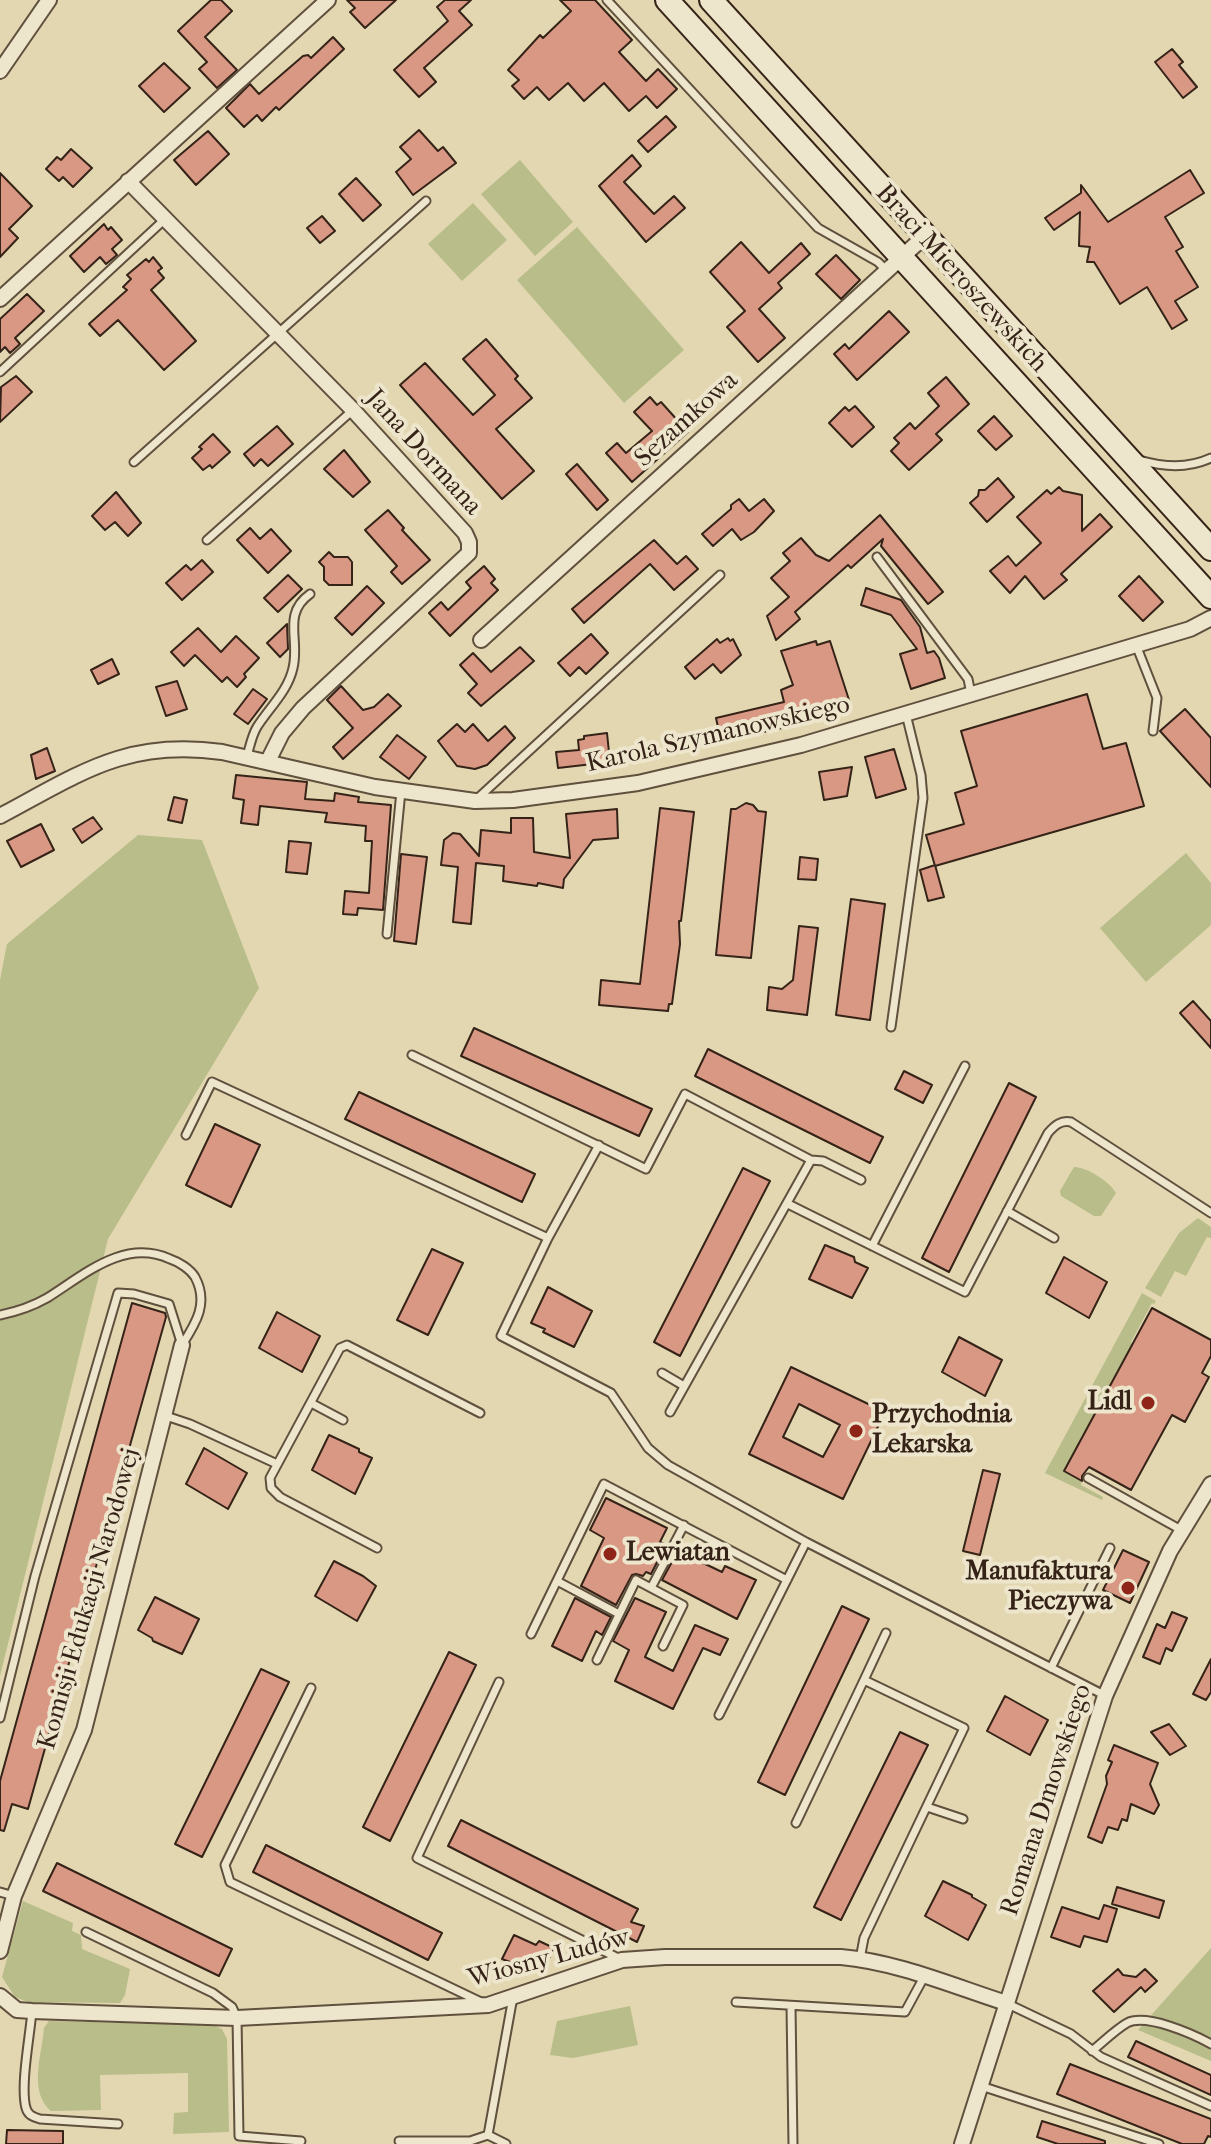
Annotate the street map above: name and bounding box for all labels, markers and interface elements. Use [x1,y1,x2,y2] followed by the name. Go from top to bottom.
[868,178,1054,380] street label: Braci Mieroszewskich
[629,366,745,474] street label: Sezamkowa
[358,384,488,522] street label: Jana Dormana
[583,689,853,781] street label: Karola Szymanowskiego
[1088,1387,1132,1419] place label: Lidl
[1139,1394,1157,1412] marker: Lidl
[872,1400,1012,1462] place label: Przychodnia Lekarska
[847,1422,865,1440] marker: Przychodnia Lekarska
[32,1445,148,1753] street label: Komisji Edukacji Narodowej
[626,1538,730,1570] place label: Lewiatan
[601,1545,619,1563] marker: Lewiatan
[966,1557,1112,1618] place label: Manufaktura Pieczywa
[1119,1579,1137,1597] marker: Manufaktura Pieczywa
[995,1680,1099,1920] street label: Romana Dmowskiego
[465,1922,633,1996] street label: Wiosny Ludów

